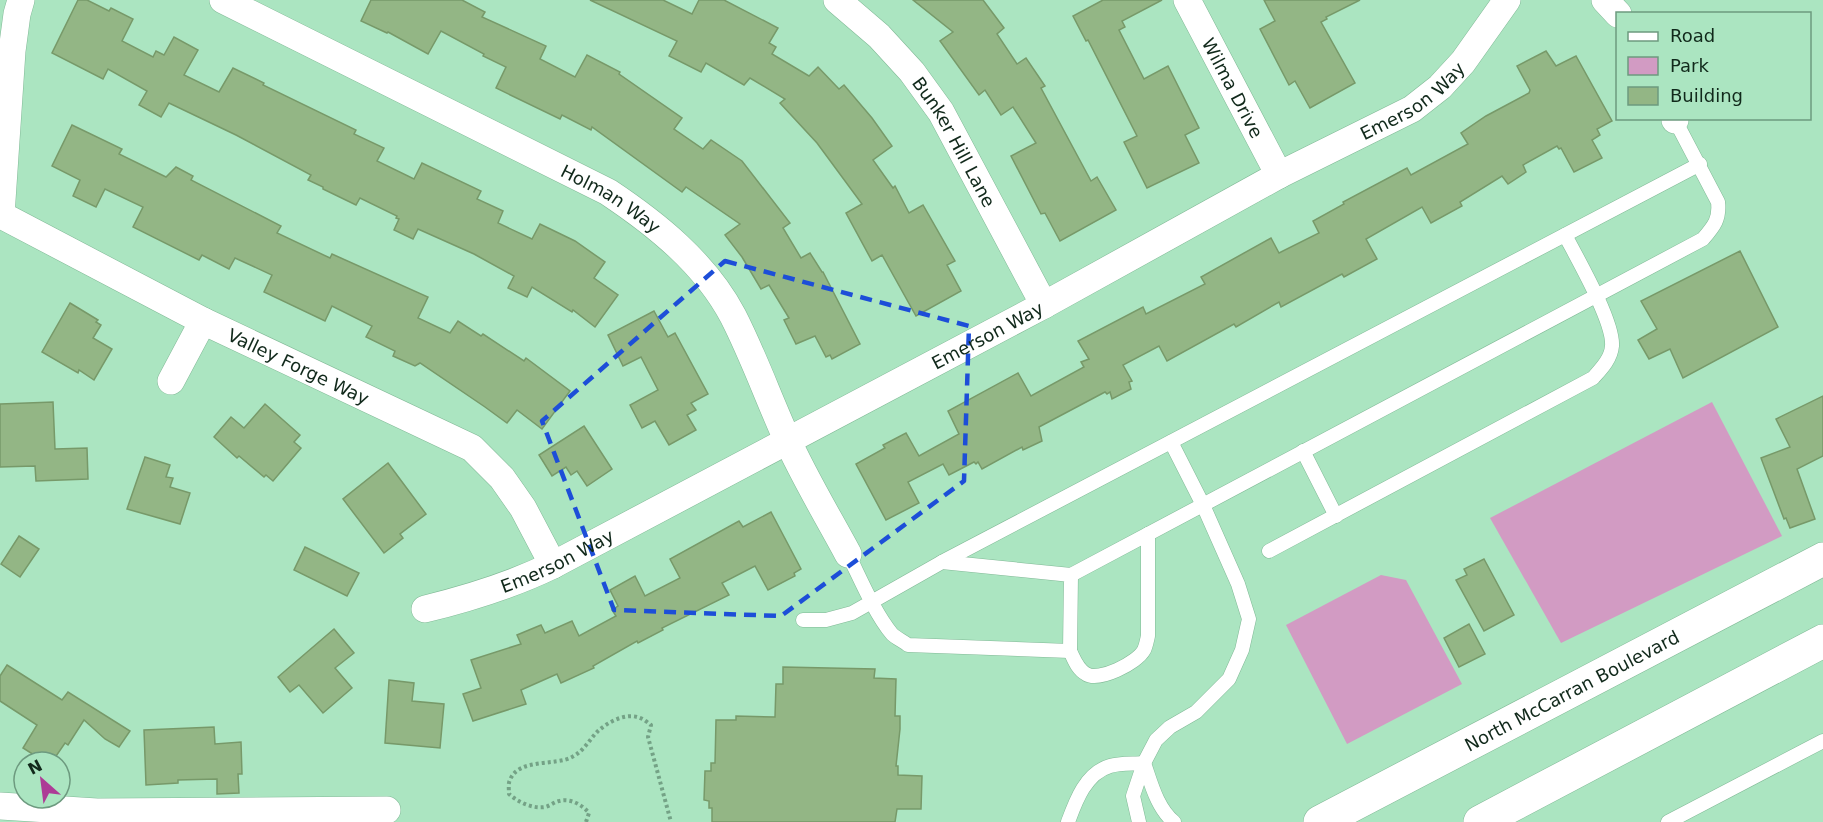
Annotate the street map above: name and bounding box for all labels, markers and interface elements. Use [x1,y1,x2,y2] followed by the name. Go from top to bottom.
[1616,12,1811,120] legend
[1670,25,1715,46] text: Road
[1198,34,1268,141] street label: Wilma Drive
[1670,55,1709,76] text: Park
[1356,57,1469,144] street label: Emerson Way
[908,73,1000,210] street label: Bunker Hill Lane
[1670,85,1743,106] text: Building
[558,160,665,237] street label: Holman Way
[928,297,1047,373] street label: Emerson Way
[224,324,373,409] street label: Valley Forge Way
[497,524,617,597] street label: Emerson Way
[1461,626,1682,755] street label: North McCarran Boulevard
[12,750,72,810] north arrow
[25,756,46,779] text: N

